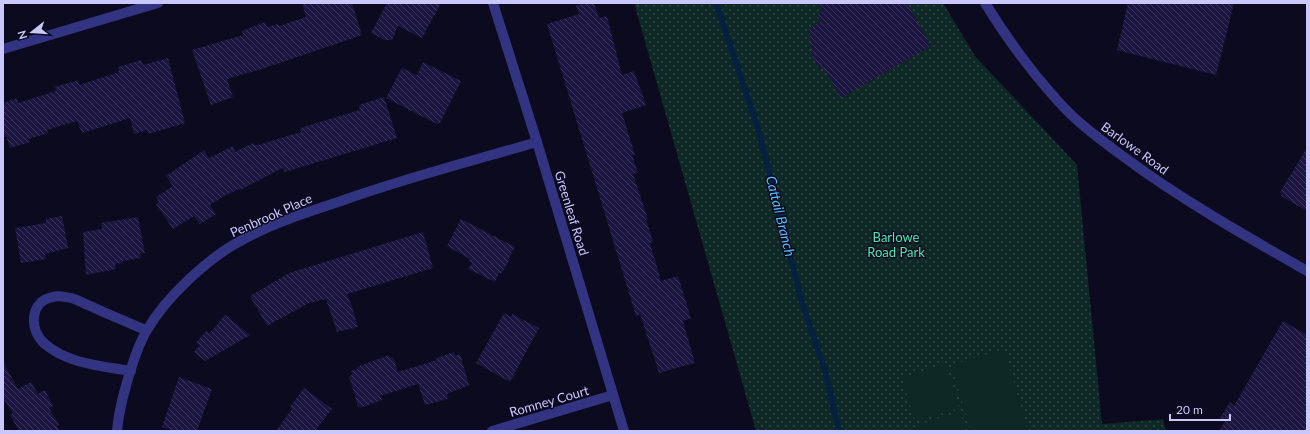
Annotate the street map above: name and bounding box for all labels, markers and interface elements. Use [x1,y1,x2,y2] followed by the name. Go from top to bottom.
[12,12,52,52] north arrow
[15,29,29,41] text: N
[1098,118,1172,178] street label: Barlowe Road
[552,169,592,257] street label: Greenleaf Road
[763,174,799,258] water label: Cattail Branch
[227,190,315,240] street label: Penbrook Place
[867,229,925,260] park label: Barlowe Road Park
[507,382,591,420] street label: Romney Court
[1170,396,1230,422] scale bar
[1176,402,1203,417] text: 20 m

